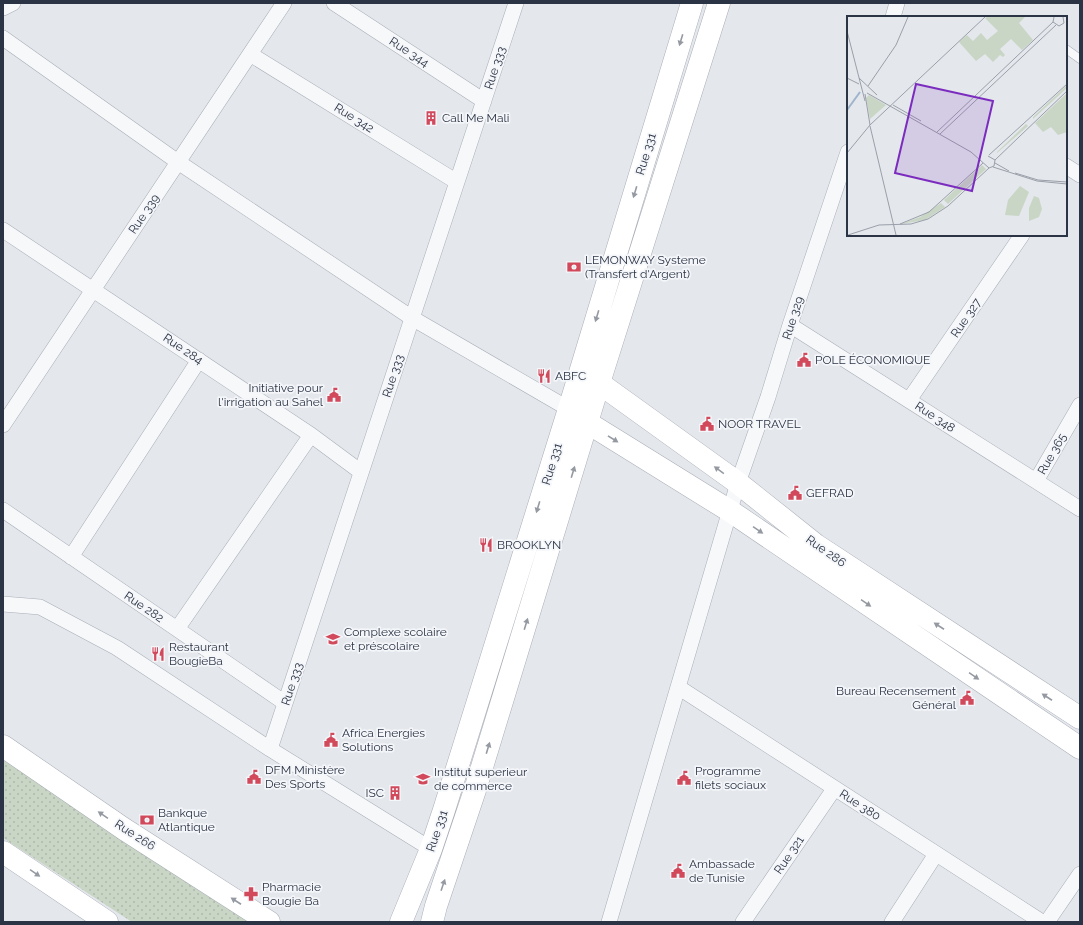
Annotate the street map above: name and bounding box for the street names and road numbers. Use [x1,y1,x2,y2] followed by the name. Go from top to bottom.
[387,34,432,70] street label: Rue 344
[482,45,508,91] street label: Rue 333
[332,100,376,136] street label: Rue 342
[633,131,659,177] street label: Rue 331
[126,192,162,236] street label: Rue 339
[779,295,807,341] street label: Rue 329
[948,295,984,340] street label: Rue 327
[160,331,206,368] street label: Rue 284
[380,353,406,399] street label: Rue 333
[912,399,958,435] street label: Rue 348
[1035,431,1070,477] street label: Rue 365
[539,441,565,487] street label: Rue 331
[803,532,849,570] street label: Rue 286
[122,589,166,625] street label: Rue 282
[279,661,305,707] street label: Rue 333
[837,787,883,823] street label: Rue 380
[423,808,451,854] street label: Rue 331
[112,817,158,853] street label: Rue 266
[771,833,807,877] street label: Rue 321

